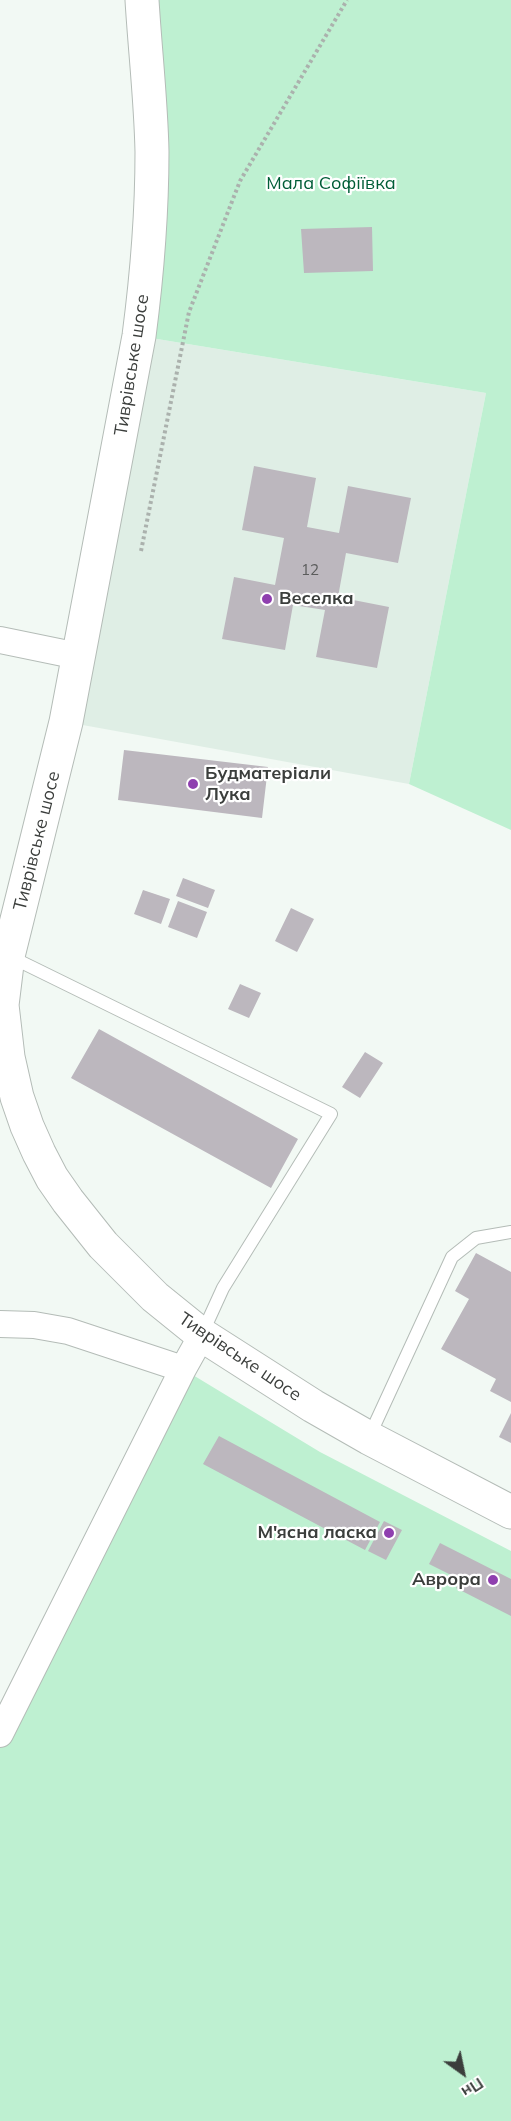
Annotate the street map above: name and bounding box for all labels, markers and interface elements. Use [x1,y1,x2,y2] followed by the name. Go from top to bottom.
[266,173,396,195] park label: Мала Софіївка
[110,293,154,437] street label: Тиврівське шосе
[301,561,319,579] house number: 12
[279,588,354,610] place label: Веселка
[260,592,274,606] marker: Веселка
[205,763,331,806] place label: Будматеріали Лука
[9,769,65,913] street label: Тиврівське шосе
[186,777,200,791] marker: Будматеріали Лука
[175,1308,305,1406] street label: Тиврівське шосе
[257,1522,377,1544] place label: М'ясна ласка
[382,1526,396,1540] marker: М'ясна ласка
[412,1569,481,1591] place label: Аврора
[486,1573,500,1587] marker: Аврора
[433,2043,493,2103] north arrow
[458,2074,488,2103] text: Пн

